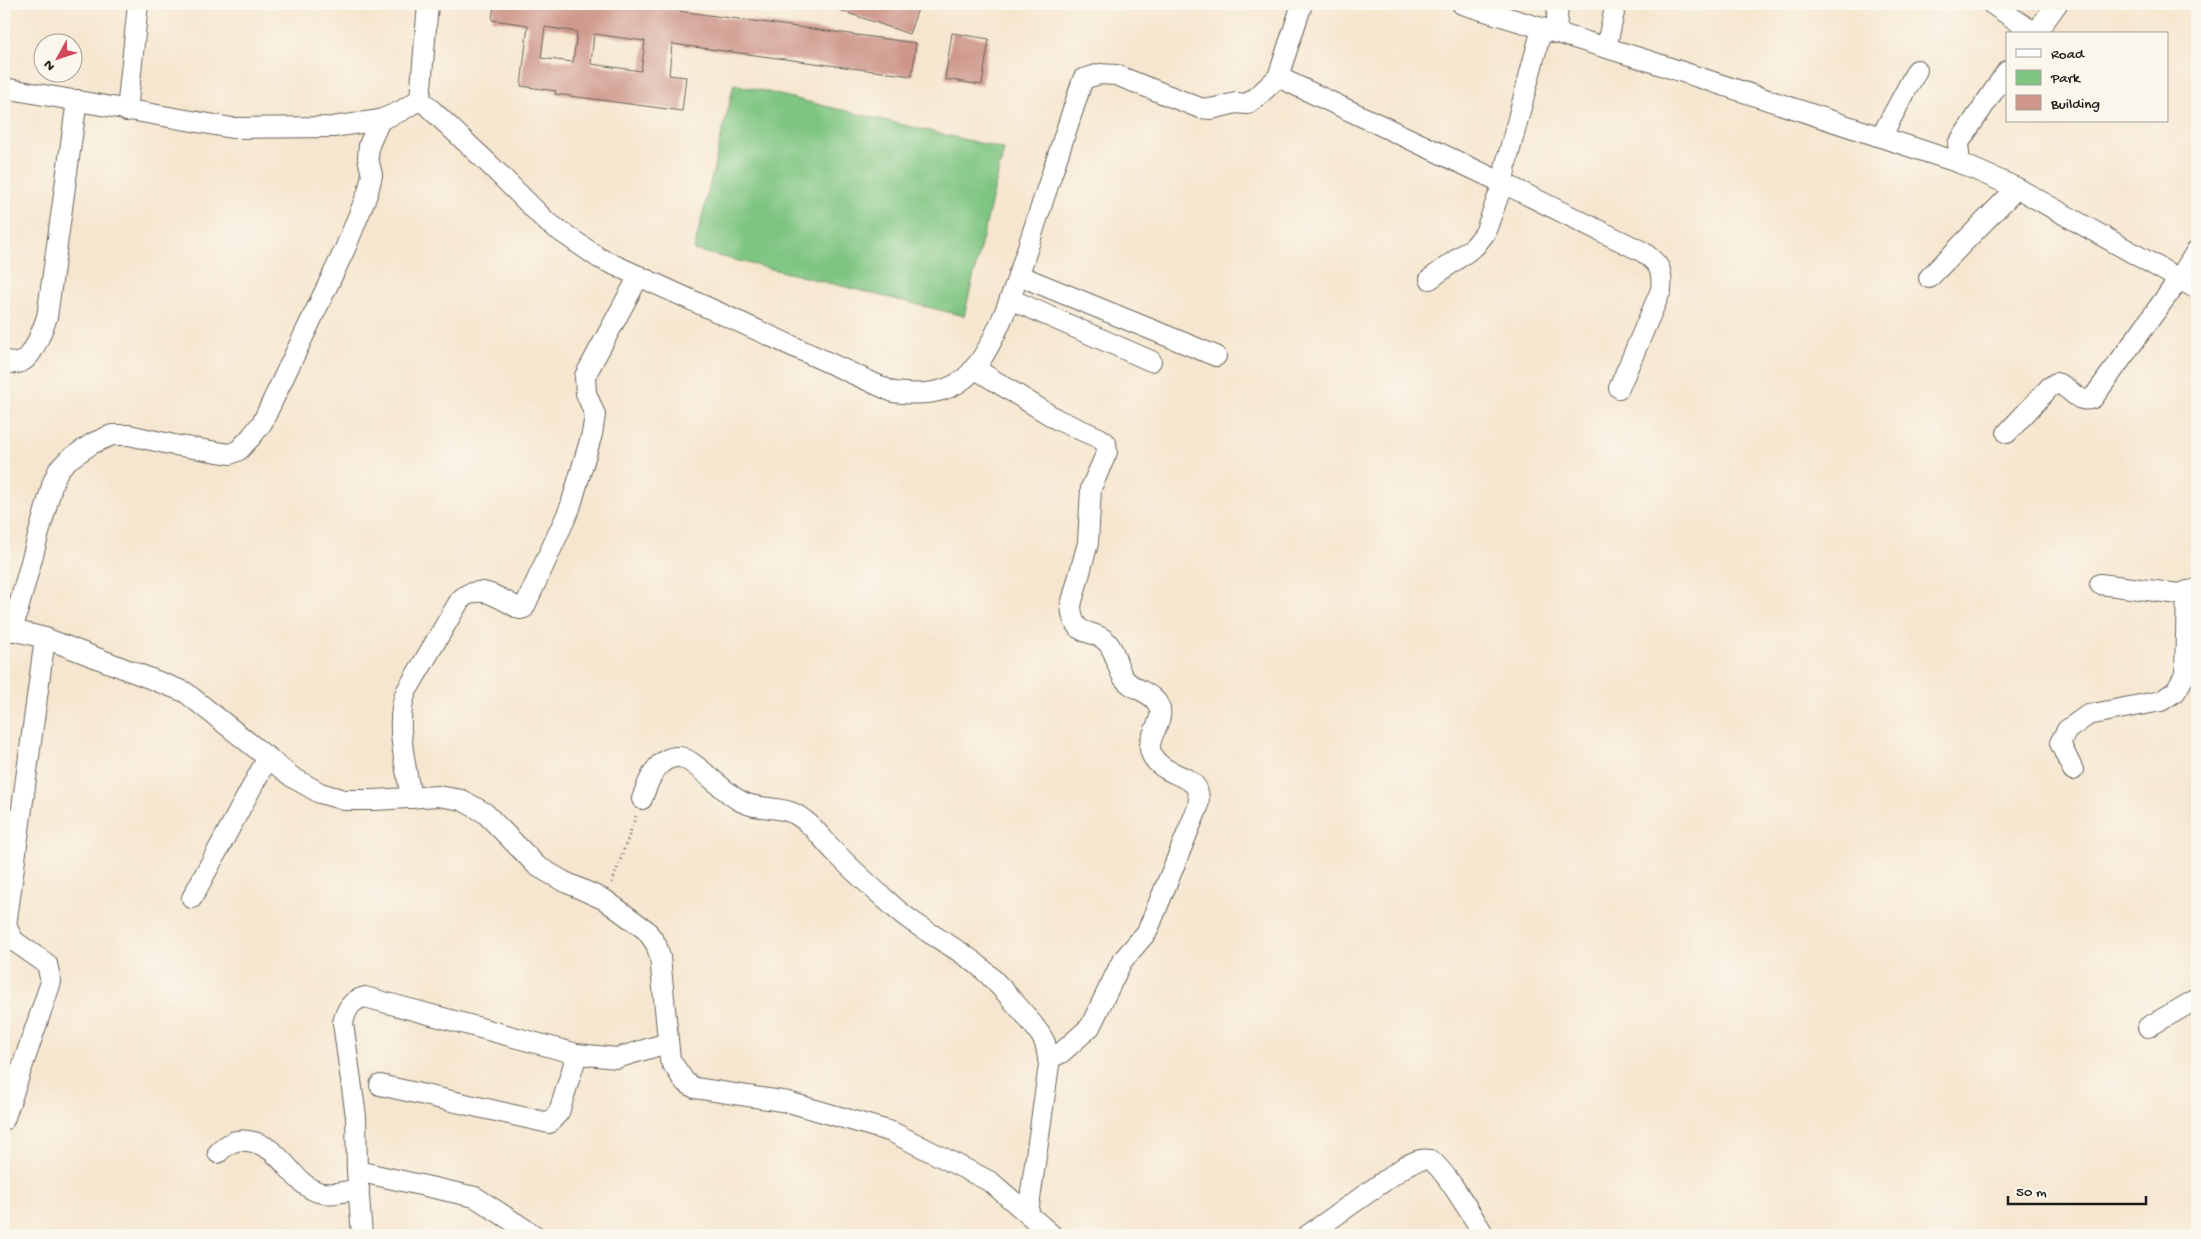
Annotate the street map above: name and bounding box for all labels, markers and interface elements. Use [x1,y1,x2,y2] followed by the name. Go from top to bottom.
[32,32,82,82] north arrow
[2006,32,2168,122] legend
[2051,46,2085,64] text: Road
[41,56,59,74] text: N
[2050,70,2081,88] text: Park
[2050,96,2100,114] text: Building
[2008,1174,2146,1206] scale bar
[2016,1184,2047,1202] text: 50 m

